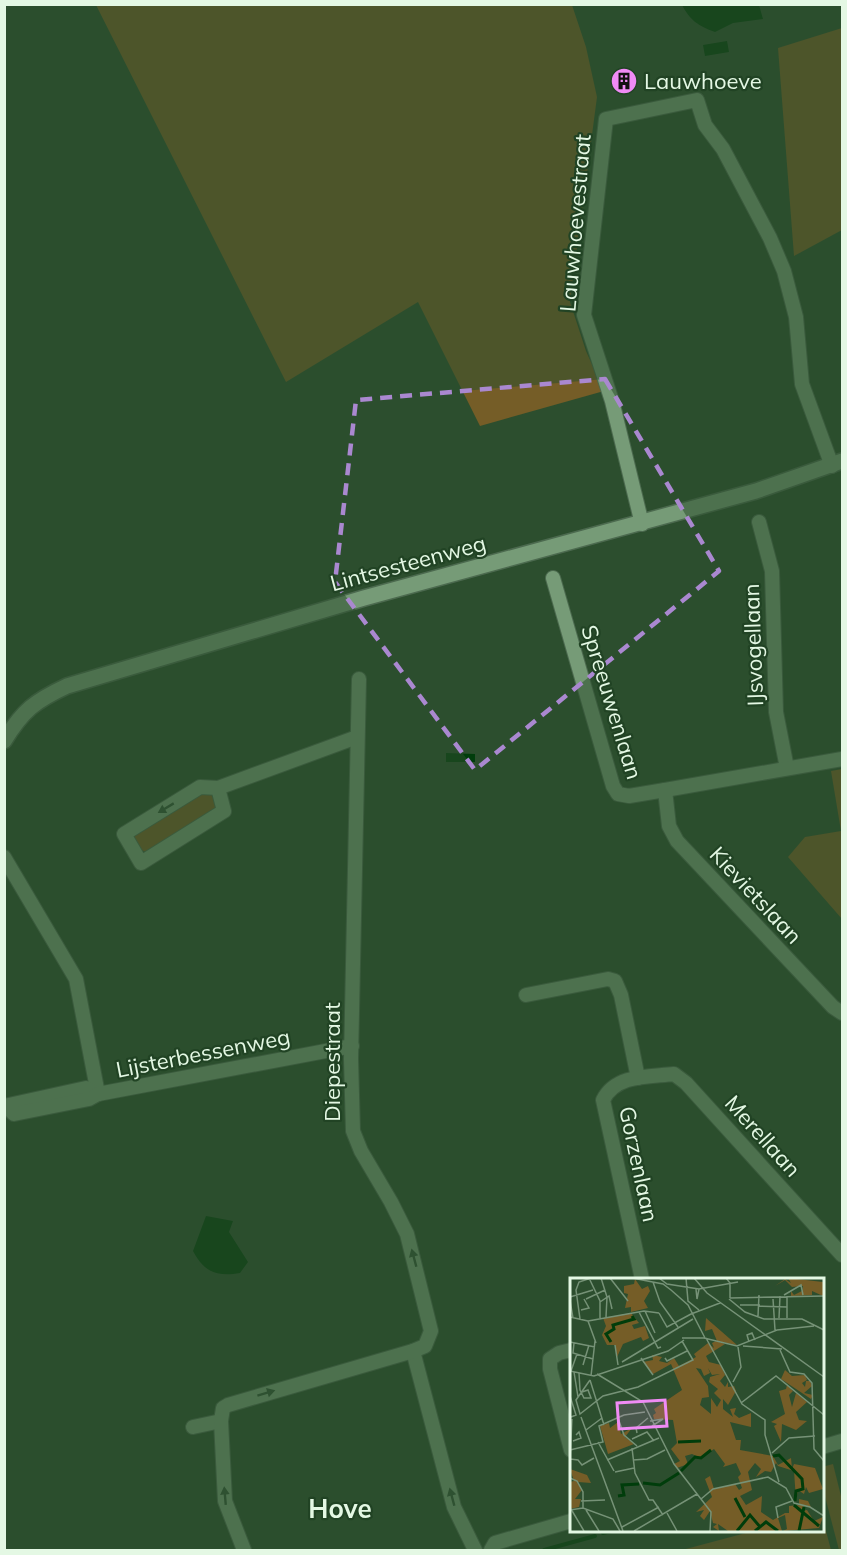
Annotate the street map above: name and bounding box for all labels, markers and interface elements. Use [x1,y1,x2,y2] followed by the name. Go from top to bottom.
[609,66,639,96] building icon: Lauwhoeve
[644,67,762,95] place label: Lauwhoeve
[553,133,597,313] street label: Lauwhoevestraat
[327,529,489,597] street label: Lintsesteenweg
[737,583,769,707] street label: IJsvogellaan
[575,622,649,782] street label: Spreeuwenlaan
[158,803,174,814] one-way arrow
[704,840,808,950] street label: Kievietslaan
[318,1002,346,1122] street label: Diepestraat
[114,1022,292,1084] street label: Lijsterbessenweg
[719,1089,807,1183] street label: Merellaan
[613,1104,665,1224] street label: Gorzenlaan
[408,1249,418,1268] one-way arrow
[570,1278,823,1531] inset map
[257,1388,275,1397] one-way arrow
[220,1486,230,1505] one-way arrow
[446,1488,456,1506] one-way arrow
[308,1492,372,1525] district label: Hove

